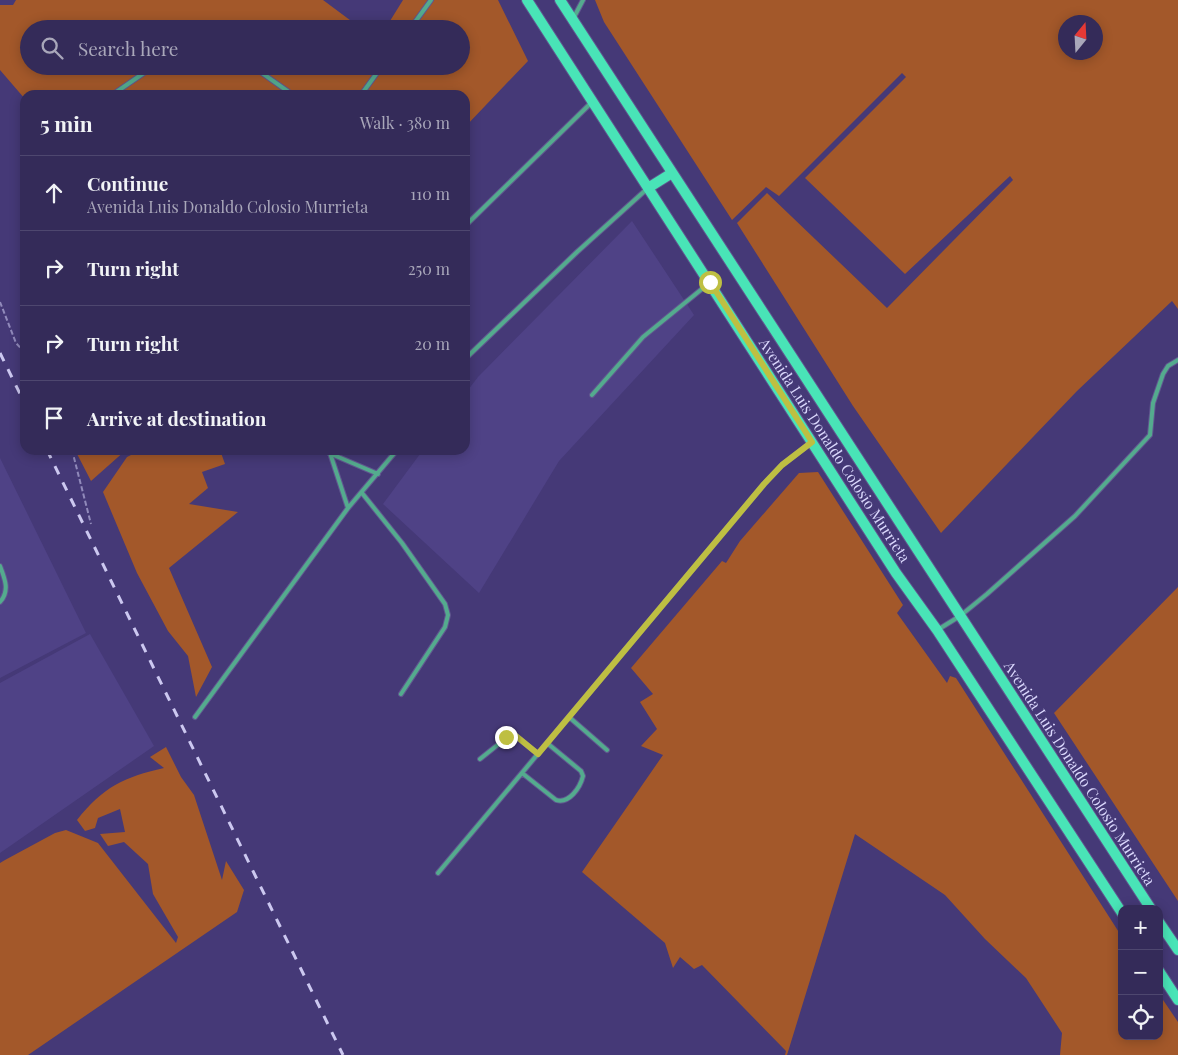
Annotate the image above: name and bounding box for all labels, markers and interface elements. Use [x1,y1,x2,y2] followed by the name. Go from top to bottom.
[1058,15,1103,60] north arrow
[20,20,470,75] search box
[38,34,66,62] icon: search
[78,35,178,61] text: Search here
[40,109,93,137] text: 5 min
[360,112,450,133] text: Walk · 380 m
[87,170,168,196] text: Continue
[40,179,68,207] icon: ahead
[410,183,450,204] text: 110 m
[87,196,368,217] text: Avenida Luis Donaldo Colosio Murrieta
[40,254,68,282] icon: right
[87,255,179,281] text: Turn right
[408,258,450,279] text: 250 m
[699,271,722,294] route start
[40,329,68,357] icon: right
[87,330,179,356] text: Turn right
[415,333,450,354] text: 20 m
[754,333,915,566] street label: Avenida Luis Donaldo Colosio Murrieta
[40,404,68,432] icon: arrive
[87,405,267,431] text: Arrive at destination
[999,656,1160,889] street label: Avenida Luis Donaldo Colosio Murrieta
[495,726,518,749] route end
[1118,905,1163,1040] map controls
[1118,905,1163,950] button: +
[1118,950,1163,995] button: −
[1118,995,1163,1040] button: locate

